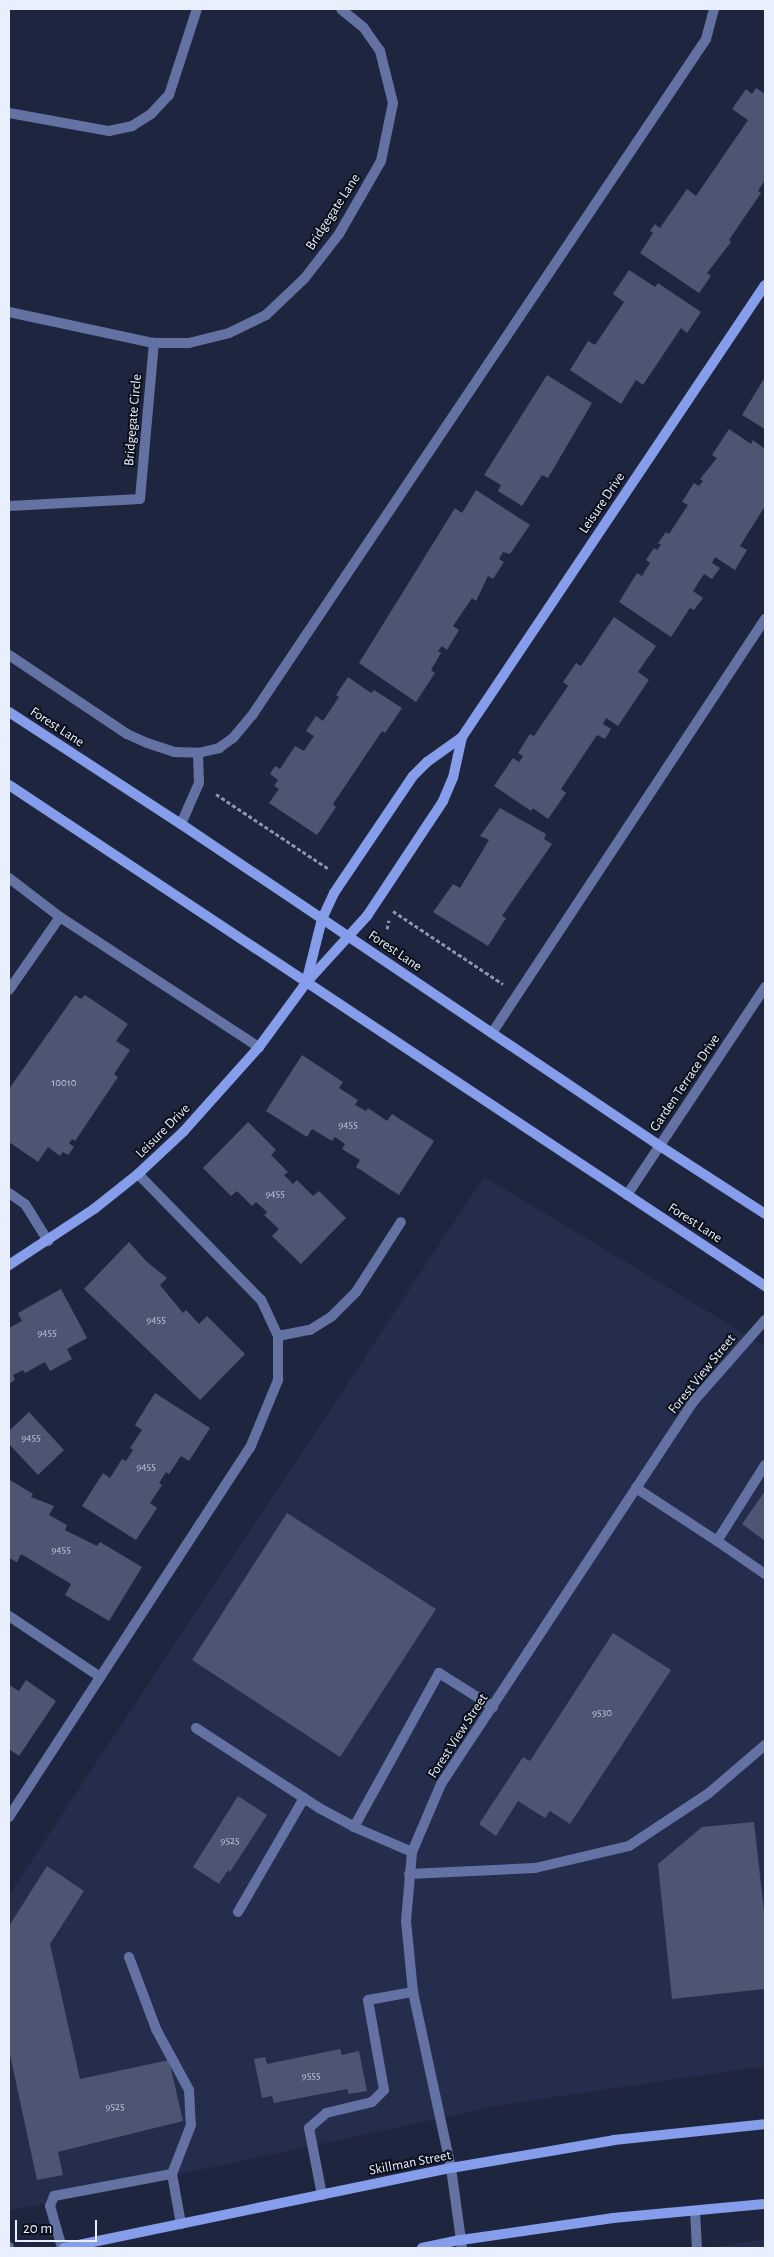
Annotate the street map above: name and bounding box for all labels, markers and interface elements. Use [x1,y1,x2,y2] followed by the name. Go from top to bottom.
[302,171,364,253] street label: Bridgegate Lane
[121,373,145,467] street label: Bridgegate Circle
[575,469,629,537] street label: Leisure Drive
[27,703,87,751] street label: Forest Lane
[365,927,425,975] street label: Forest Lane
[646,1031,724,1135] street label: Garden Terrace Drive
[52,1076,76,1090] house number: 10010
[132,1100,194,1162] street label: Leisure Drive
[338,1118,358,1132] house number: 9455
[265,1187,285,1201] house number: 9455
[665,1199,725,1247] street label: Forest Lane
[146,1313,166,1327] house number: 9455
[37,1326,57,1340] house number: 9455
[665,1331,739,1417] street label: Forest View Street
[21,1431,41,1445] house number: 9455
[136,1460,156,1474] house number: 9455
[51,1543,71,1557] house number: 9455
[424,1690,492,1782] street label: Forest View Street
[592,1706,612,1720] house number: 9530
[220,1834,240,1848] house number: 9525
[302,2069,320,2083] house number: 9555
[105,2100,125,2114] house number: 9525
[368,2147,452,2179] street label: Skillman Street
[18,2210,100,2242] scale bar
[23,2221,52,2236] text: 20 m

